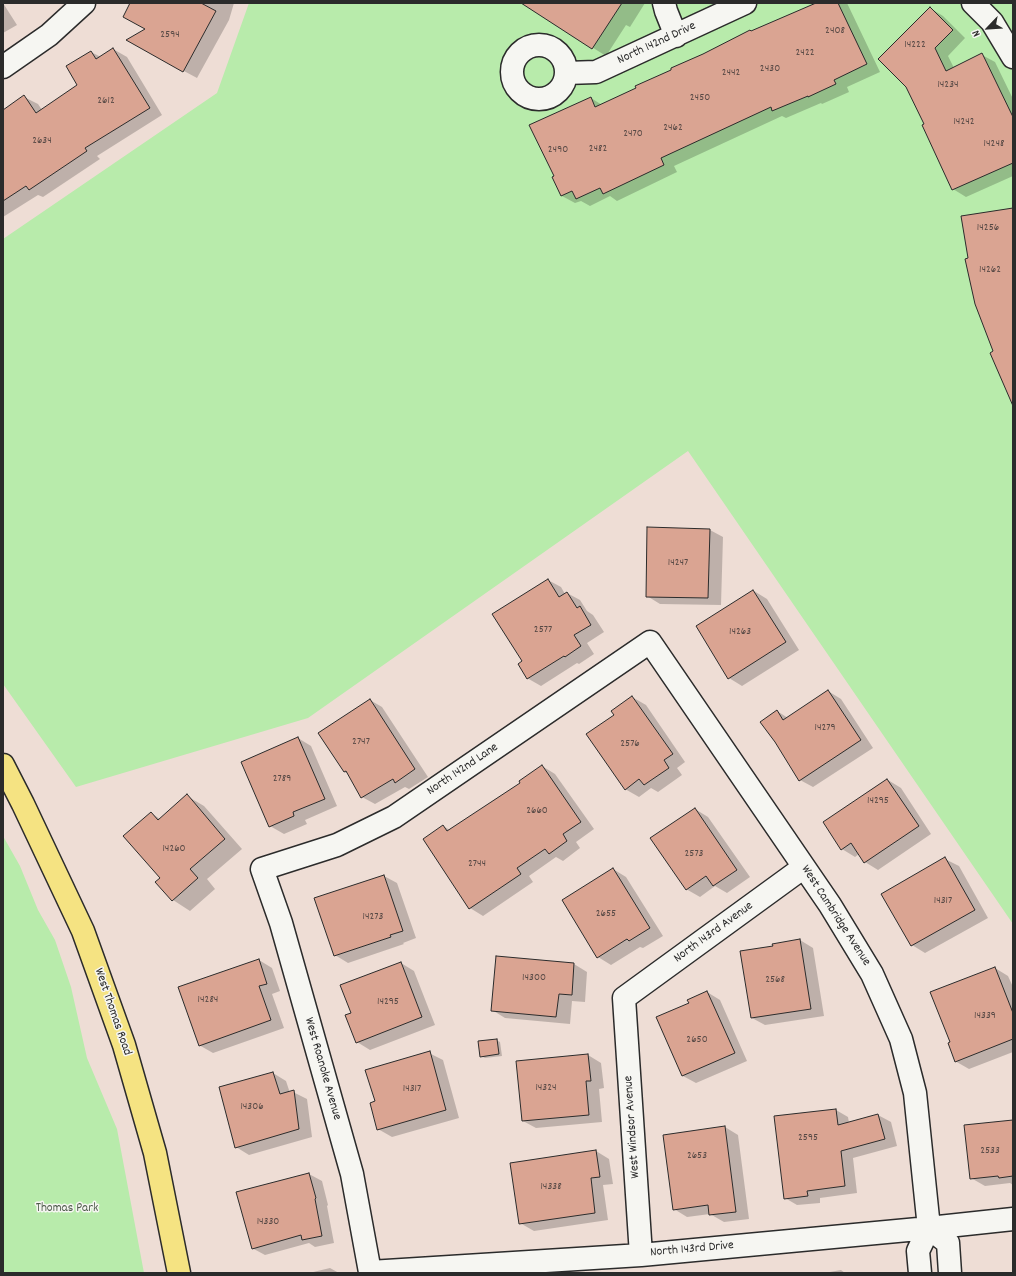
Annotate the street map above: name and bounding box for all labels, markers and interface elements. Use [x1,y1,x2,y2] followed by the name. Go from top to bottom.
[968,8,1008,48] north arrow
[615,19,699,69] street label: North 142nd Drive
[825,24,845,38] house number: 2408
[969,27,986,39] text: N
[160,28,180,42] house number: 2594
[904,38,926,52] house number: 14222
[796,46,814,60] house number: 2422
[760,62,780,76] house number: 2430
[722,66,740,80] house number: 2442
[937,78,959,92] house number: 14234
[690,91,710,105] house number: 2450
[97,94,115,108] house number: 2612
[953,115,975,129] house number: 14242
[663,121,683,135] house number: 2462
[623,127,643,141] house number: 2470
[32,134,52,148] house number: 2634
[984,137,1004,151] house number: 14248
[589,142,607,156] house number: 2482
[548,143,568,157] house number: 2490
[977,221,999,235] house number: 14256
[979,263,1001,277] house number: 14262
[668,556,688,570] house number: 14247
[534,623,552,637] house number: 2577
[729,625,751,639] house number: 14263
[814,721,836,735] house number: 14279
[352,735,370,749] house number: 2747
[620,737,640,751] house number: 2576
[424,740,502,800] street label: North 142nd Lane
[273,772,291,786] house number: 2789
[867,794,889,808] house number: 14295
[526,804,548,818] house number: 2660
[162,842,186,856] house number: 14260
[685,847,703,861] house number: 2573
[468,857,486,871] house number: 2744
[797,863,873,969] street label: West Cambridge Avenue
[934,894,952,908] house number: 14317
[671,899,757,967] street label: North 143rd Avenue
[596,907,616,921] house number: 2655
[363,910,383,924] house number: 14273
[90,966,134,1058] street label: West Thomas Road
[522,971,546,985] house number: 14300
[765,973,785,987] house number: 2568
[198,993,218,1007] house number: 14284
[377,995,399,1009] house number: 14295
[974,1009,996,1023] house number: 14339
[300,1016,344,1122] street label: West Roanoke Avenue
[686,1033,708,1047] house number: 2650
[622,1075,644,1179] street label: West Windsor Avenue
[535,1081,557,1095] house number: 14324
[403,1082,421,1096] house number: 14317
[240,1100,264,1114] house number: 14306
[798,1131,818,1145] house number: 2595
[980,1144,1000,1158] house number: 2533
[687,1149,707,1163] house number: 2653
[540,1180,562,1194] house number: 14338
[36,1201,98,1217] park label: Thomas Park
[257,1215,279,1229] house number: 14330
[650,1239,734,1261] street label: North 143rd Drive

